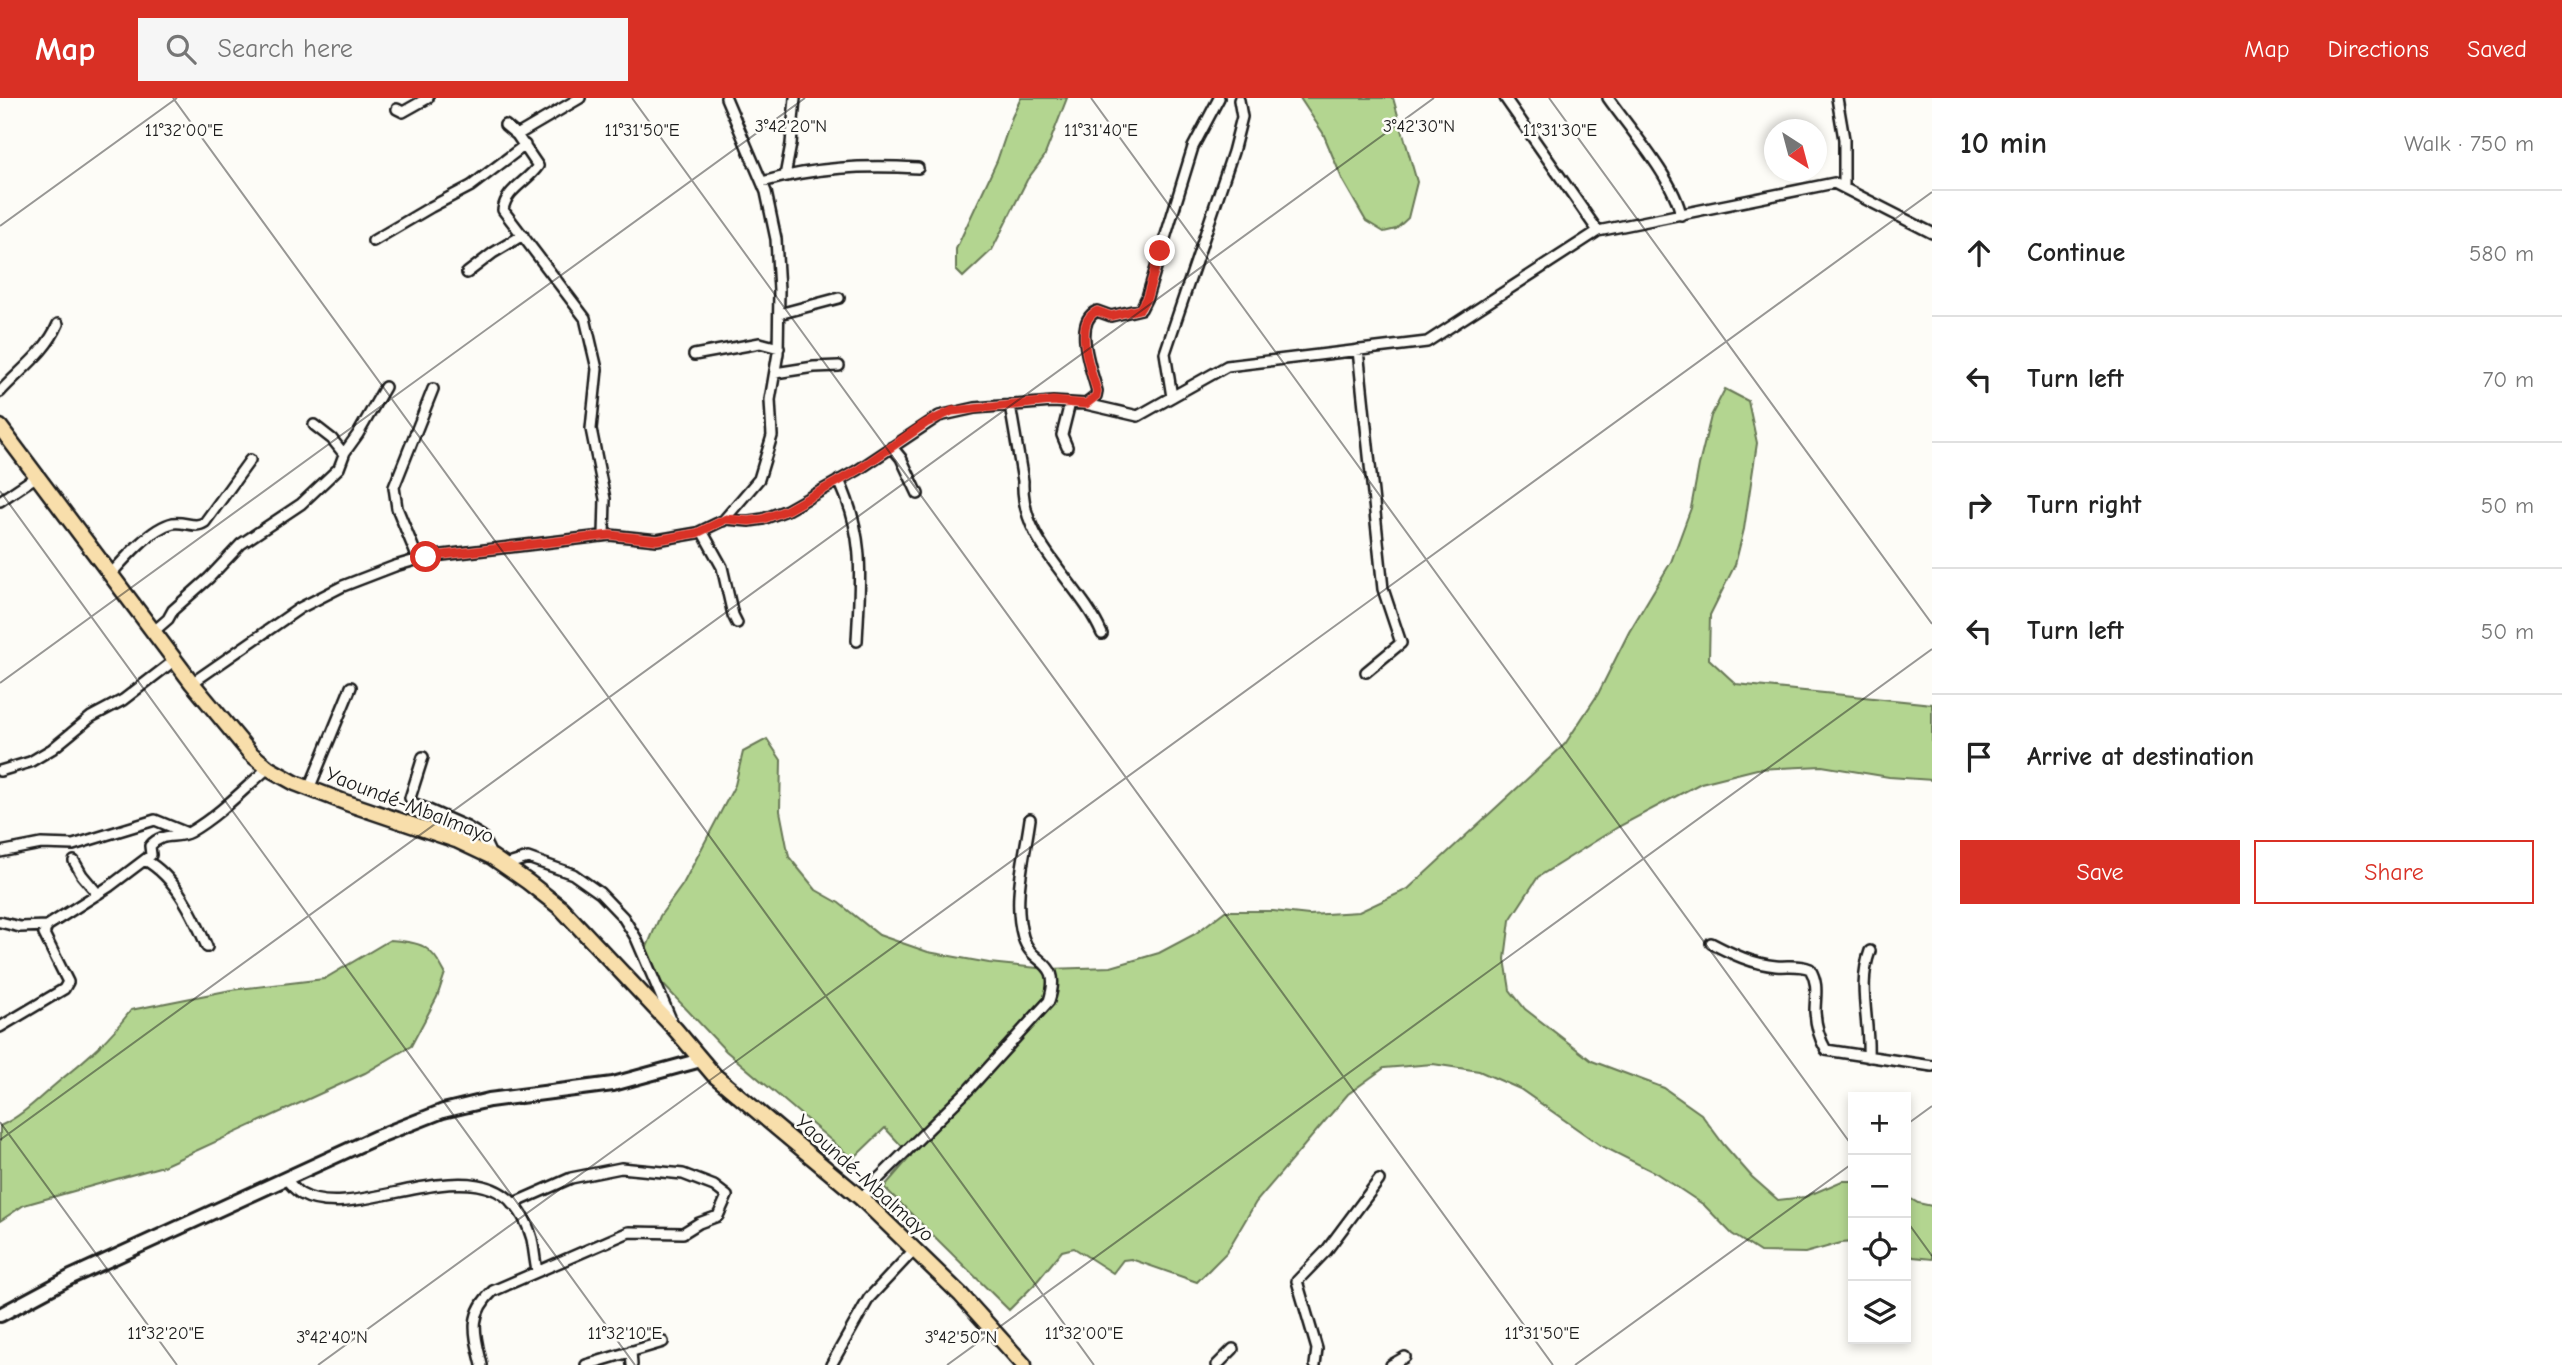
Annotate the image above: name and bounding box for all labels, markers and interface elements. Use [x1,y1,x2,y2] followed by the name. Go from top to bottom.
[138,18,628,81] search box
[35,30,96,68] text: Map
[162,30,200,68] icon: search
[218,34,353,64] text: Search here
[2244,35,2290,63] text: Map
[2328,35,2429,63] text: Directions
[2467,35,2527,63] text: Saved
[755,116,827,137] text: 3°42'20"N
[1383,116,1455,137] text: 3°42'30"N
[1764,119,1827,182] north arrow
[145,120,223,141] text: 11°32'00"E
[605,120,680,141] text: 11°31'50"E
[1064,120,1138,141] text: 11°31'40"E
[1523,120,1597,141] text: 11°31'30"E
[1960,126,2047,161] text: 10 min
[2404,130,2534,157] text: Walk · 750 m
[1960,234,1998,272] icon: ahead
[1144,235,1175,266] route end
[2027,238,2125,268] text: Continue
[2469,240,2534,267] text: 580 m
[1960,360,1998,398] icon: left
[2027,364,2124,394] text: Turn left
[2482,366,2534,393] text: 70 m
[1960,486,1998,524] icon: right
[2027,490,2141,520] text: Turn right
[2481,492,2534,519] text: 50 m
[410,541,441,572] route start
[1960,612,1998,650] icon: left
[2027,616,2124,646] text: Turn left
[2481,618,2534,645] text: 50 m
[1960,738,1998,776] icon: arrive
[2027,742,2254,772] text: Arrive at destination
[322,762,498,848] street label: Yaoundé-Mbalmayo
[1960,840,2240,904] button: Save
[2254,840,2534,904] button: Share
[1848,1092,1911,1344] map controls
[1848,1092,1911,1155] button: +
[791,1109,939,1247] street label: Yaoundé-Mbalmayo
[1848,1155,1911,1218] button: −
[1848,1218,1911,1281] button: locate
[1848,1281,1911,1344] button: layers
[128,1323,205,1344] text: 11°32'20"E
[588,1323,662,1344] text: 11°32'10"E
[1045,1323,1123,1344] text: 11°32'00"E
[1505,1323,1580,1344] text: 11°31'50"E
[296,1327,368,1348] text: 3°42'40"N
[925,1327,997,1348] text: 3°42'50"N

